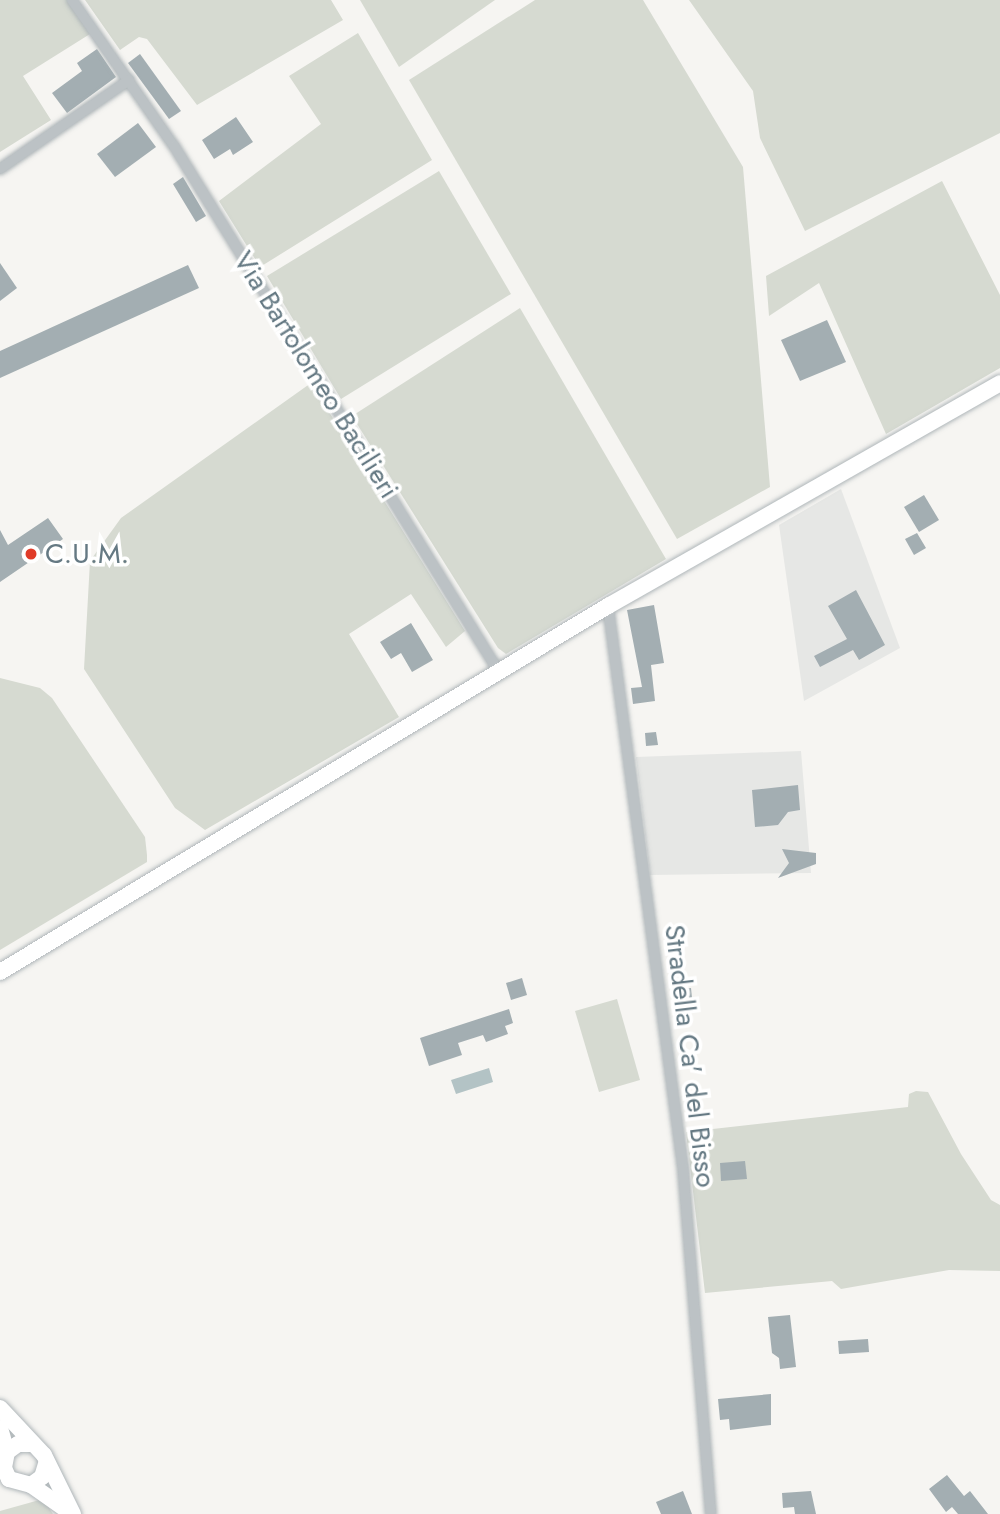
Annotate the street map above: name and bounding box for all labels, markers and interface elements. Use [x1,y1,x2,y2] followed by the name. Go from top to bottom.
[226,245,406,505] street label: Via Bartolomeo Bacilieri
[45,537,129,571] place label: C.U.M.
[23,546,39,562] marker: C.U.M.
[657,923,723,1189] street label: Stradella Ca' del Bisso

